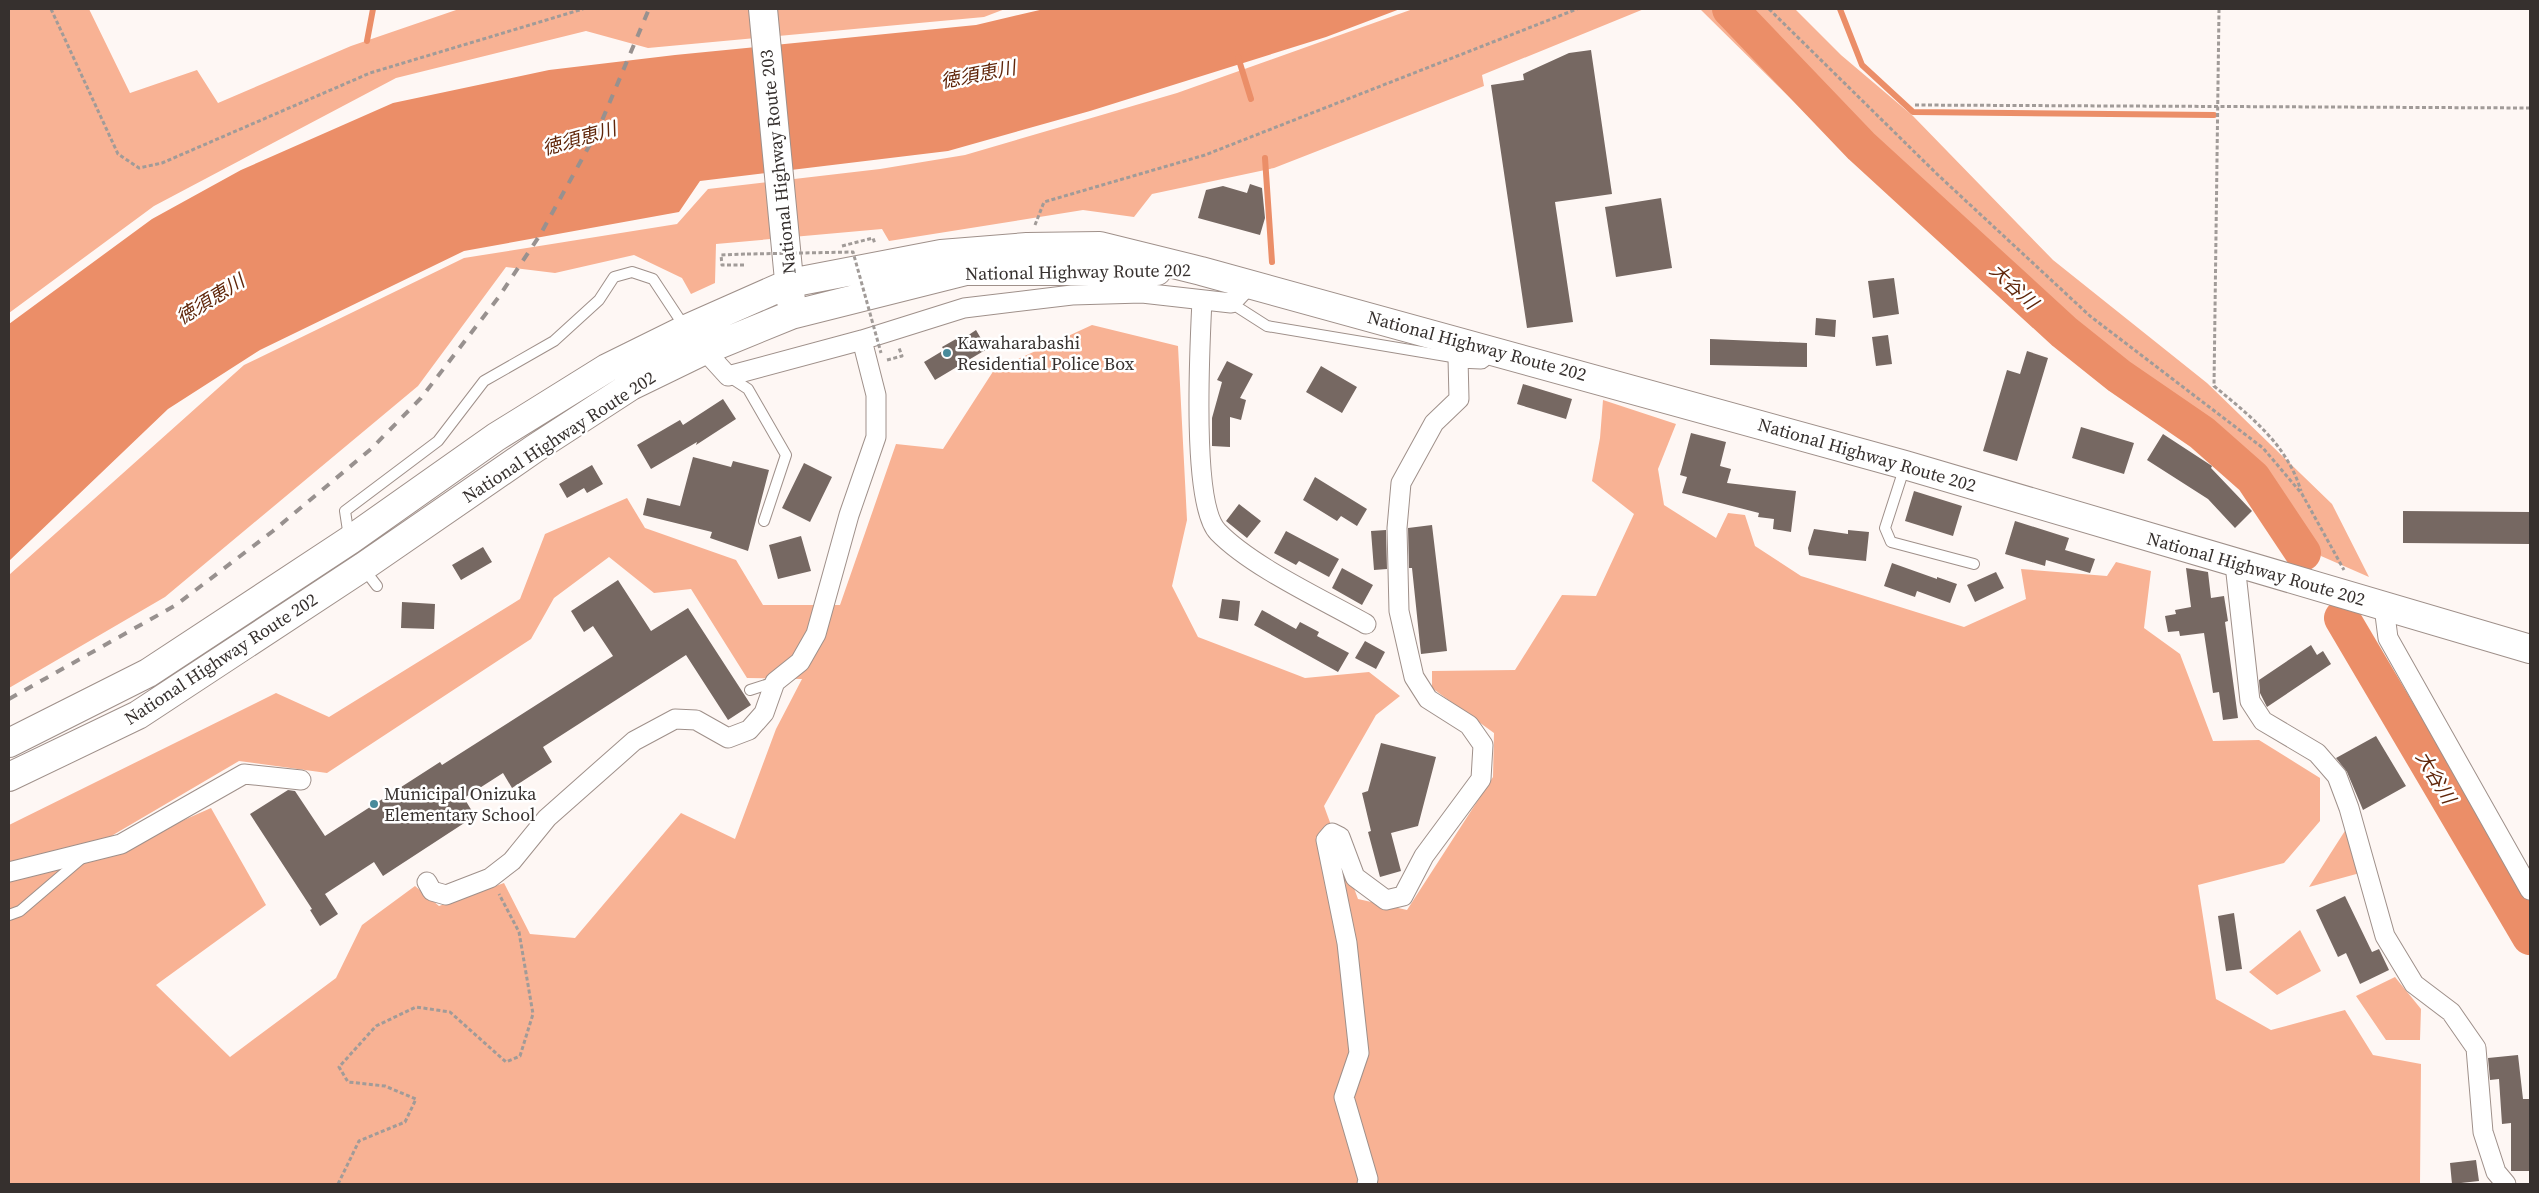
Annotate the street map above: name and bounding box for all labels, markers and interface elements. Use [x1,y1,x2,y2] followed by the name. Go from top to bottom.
[753,49,802,276] street label: National Highway Route 203
[938,54,1020,94] water label: 徳須恵川
[539,114,621,161] water label: 徳須恵川
[965,257,1191,286] street label: National Highway Route 202
[1984,257,2045,316] water label: 大谷川
[171,267,251,330] water label: 徳須恵川
[1365,304,1589,387] street label: National Highway Route 202
[957,330,1135,376] place label: Kawaharabashi Residential Police Box
[941,347,953,359] marker: Kawaharabashi Residential Police Box
[457,365,660,509] street label: National Highway Route 202
[1755,411,1979,498] street label: National Highway Route 202
[2144,525,2368,612] street label: National Highway Route 202
[119,587,322,731] street label: National Highway Route 202
[2410,746,2463,810] water label: 大谷川
[384,781,537,827] place label: Municipal Onizuka Elementary School
[368,798,380,810] marker: Municipal Onizuka Elementary School

